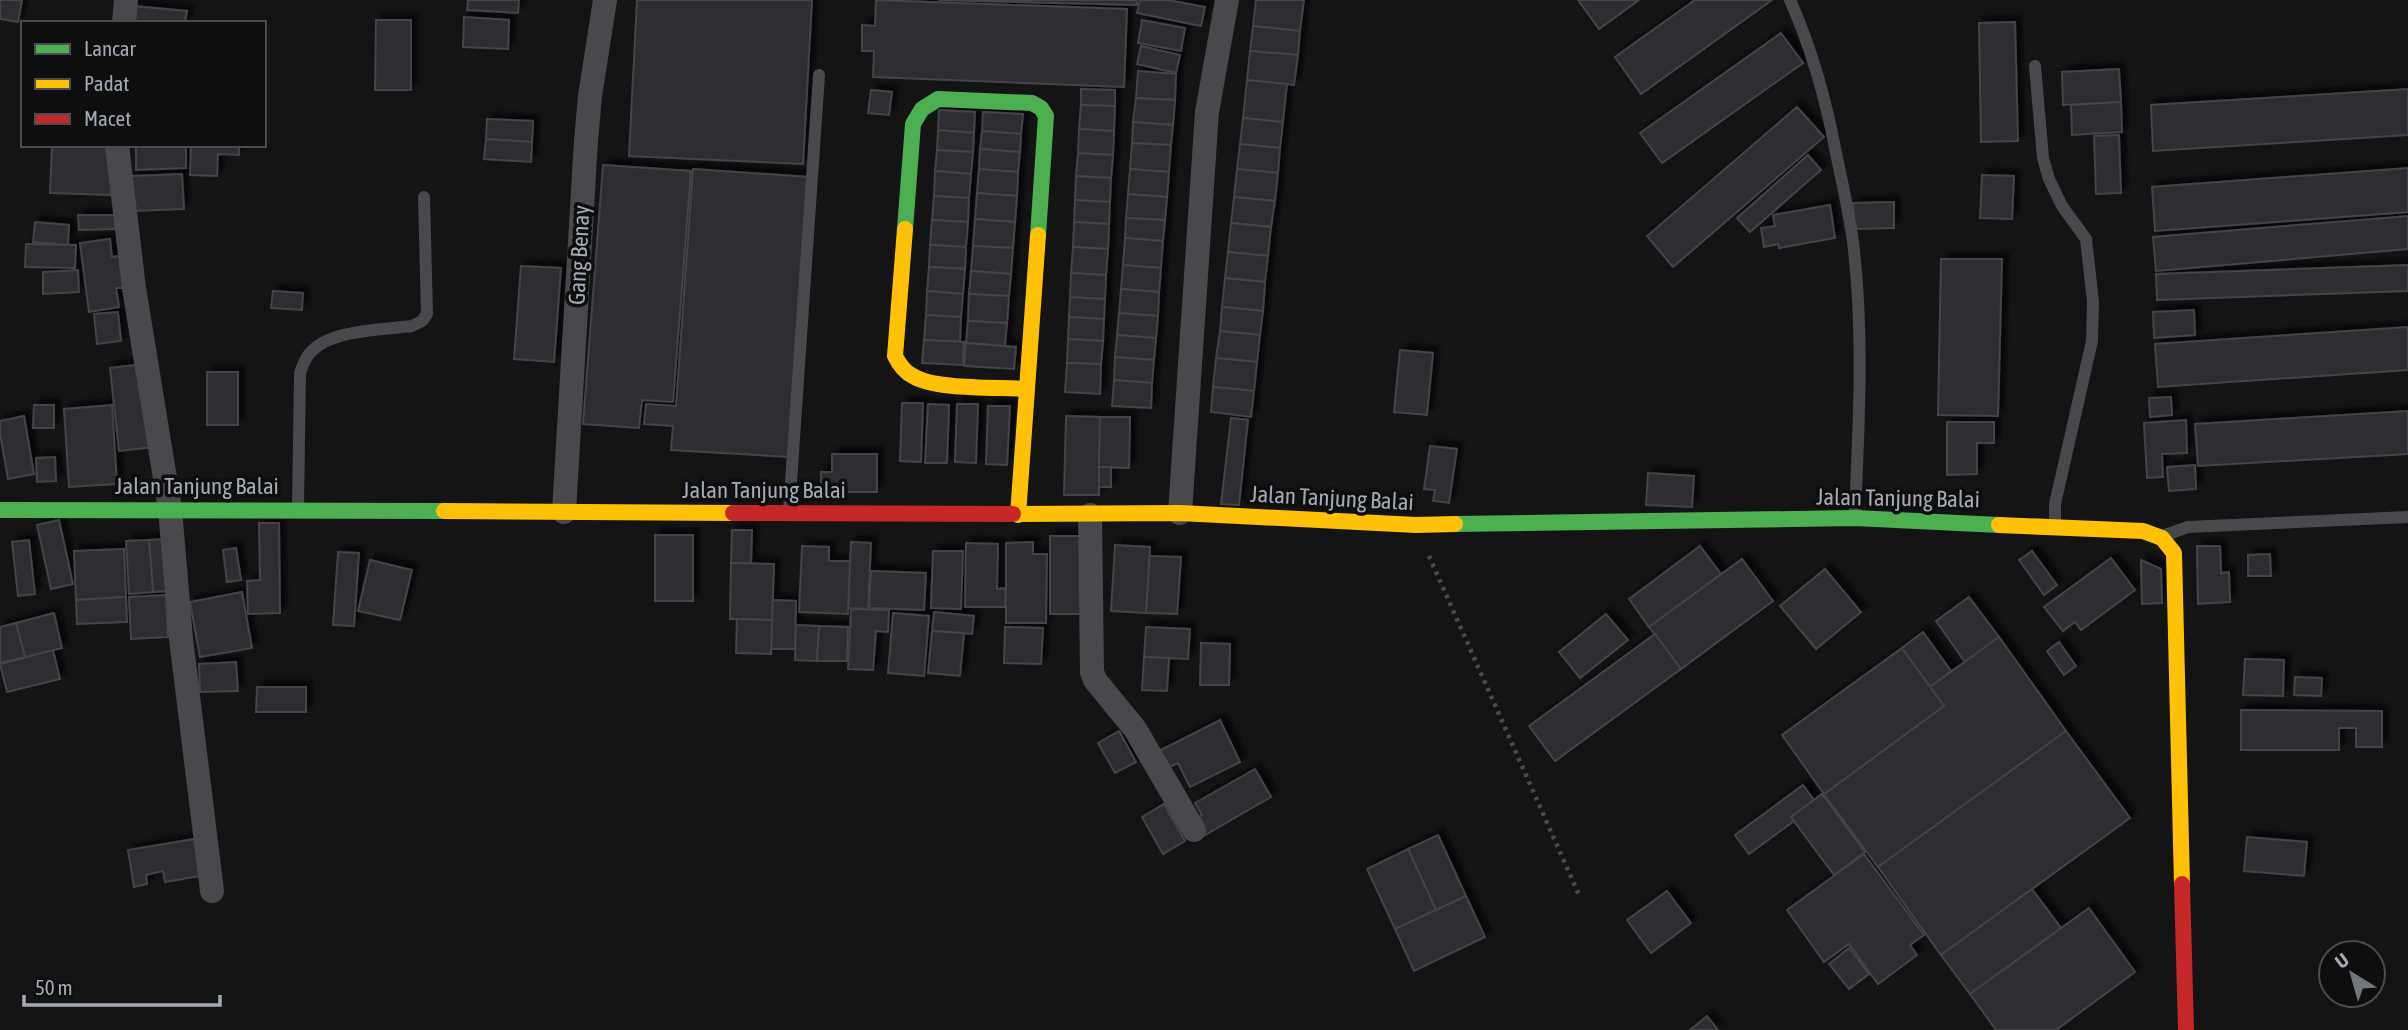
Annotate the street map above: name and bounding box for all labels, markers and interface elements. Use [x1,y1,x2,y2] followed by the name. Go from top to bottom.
[21,21,266,147] legend
[84,36,137,60] text: Lancar
[84,71,129,95] text: Padat
[84,106,131,130] text: Macet
[563,205,595,305] street label: Gang Benay
[115,473,279,499] street label: Jalan Tanjung Balai
[682,477,846,503] street label: Jalan Tanjung Balai
[1250,481,1414,515] street label: Jalan Tanjung Balai
[1816,484,1980,512] street label: Jalan Tanjung Balai
[2317,939,2387,1009] north arrow
[2331,948,2353,973] text: U
[24,964,220,1008] scale bar
[35,975,73,999] text: 50 m

